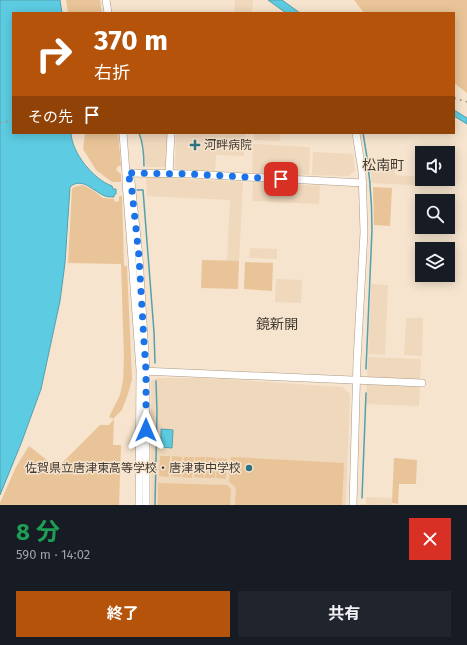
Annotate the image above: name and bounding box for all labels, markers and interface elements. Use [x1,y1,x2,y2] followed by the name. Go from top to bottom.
[94,24,168,57] text: 370 m
[28,28,80,80] icon: right
[94,62,130,84] text: 右折
[81,104,103,126] icon: arrive
[28,108,73,126] text: その先
[204,138,252,152] place label: 河畔病院
[189,139,201,151] marker: 河畔病院
[415,146,455,282] map controls
[415,146,455,186] button: sound
[362,157,404,174] district label: 松南町
[264,162,298,196] pin
[270,168,292,190] icon: arrive
[415,194,455,234] button: search
[415,242,455,282] button: layers
[256,316,298,333] district label: 鏡新開
[125,409,167,451] position arrow
[25,461,241,475] place label: 佐賀県立唐津東高等学校・唐津東中学校
[244,463,254,473] marker: 佐賀県立唐津東高等学校・唐津東中学校
[16,518,60,546] text: 8 分
[409,518,451,560] button: close
[16,547,90,562] text: 590 m · 14:02
[16,591,230,637] button: 終了
[238,591,451,637] button: 共有

